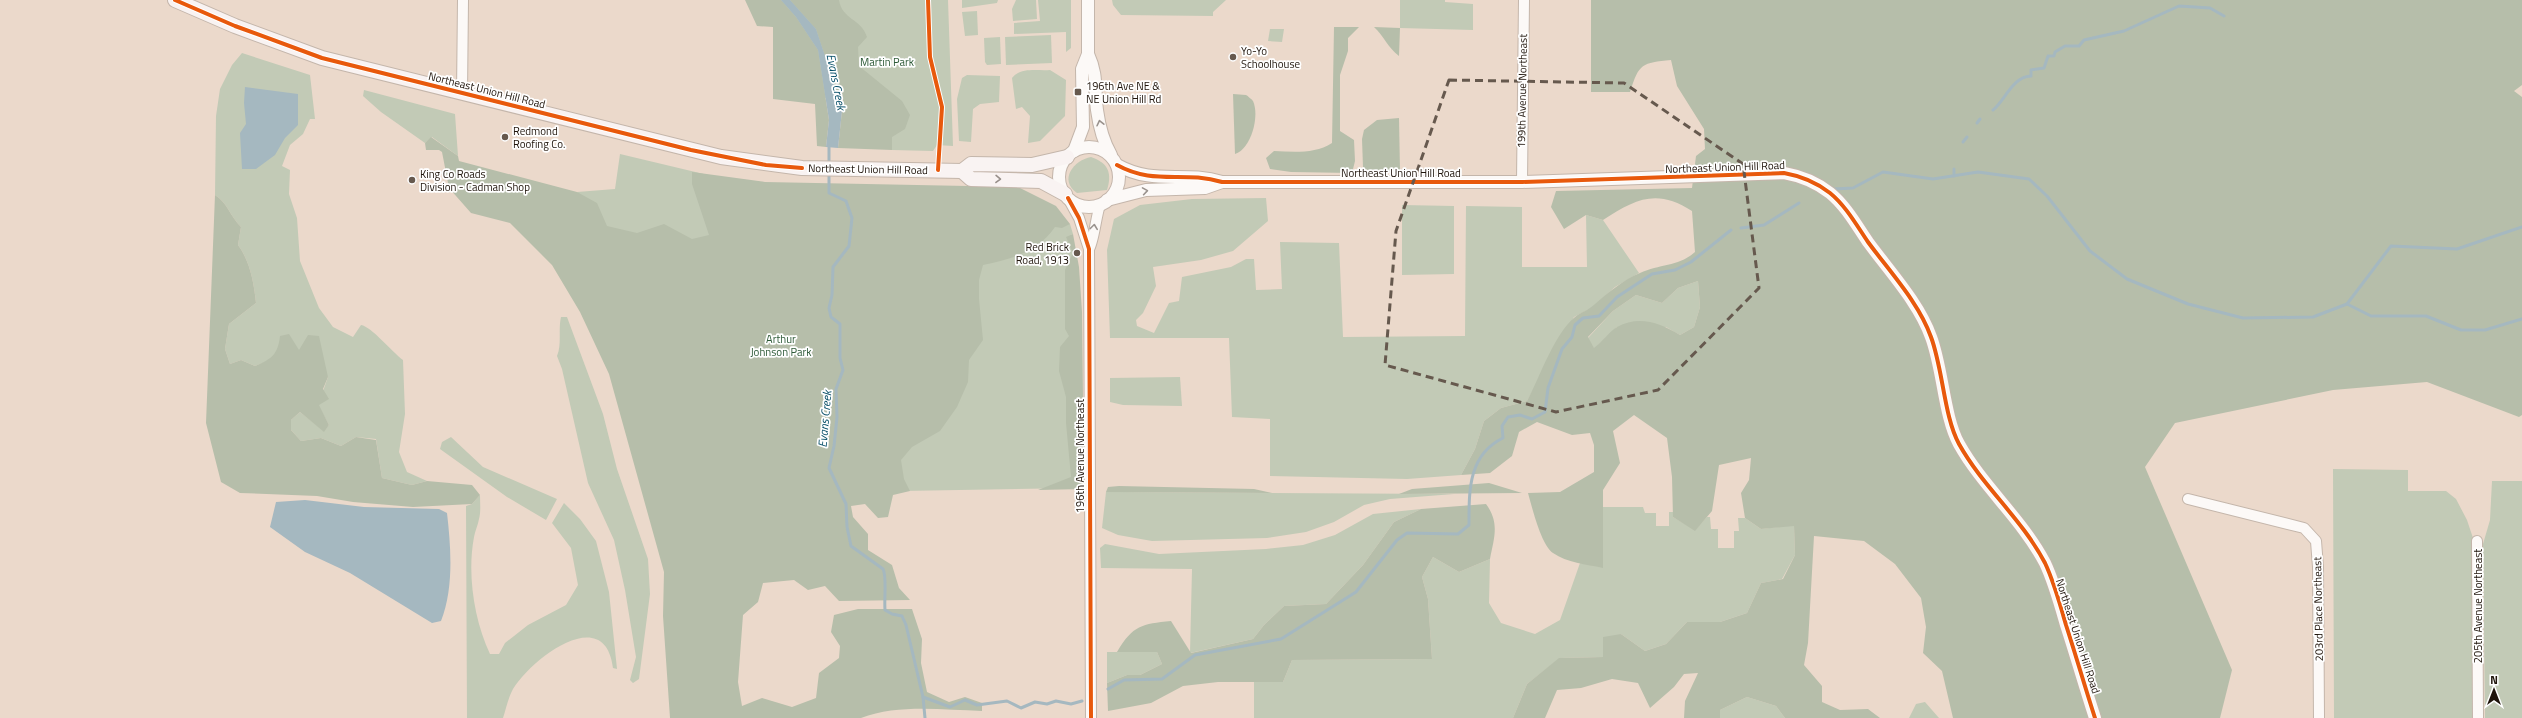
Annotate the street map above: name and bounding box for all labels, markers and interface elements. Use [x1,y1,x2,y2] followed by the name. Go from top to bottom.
[1513,34,1531,148] street label: 199th Avenue Northeast
[1241,43,1300,72] place label: Yo-Yo Schoolhouse
[822,52,852,113] water label: Evans Creek
[1228,52,1238,62] marker: Yo-Yo Schoolhouse
[860,54,915,70] park label: Martin Park
[427,68,547,112] street label: Northeast Union Hill Road
[1086,78,1161,107] place label: 196th Ave NE & NE Union Hill Rd
[1073,87,1083,97] marker: 196th Ave NE & NE Union Hill Rd
[1096,119,1104,126] one-way arrow
[513,123,565,152] place label: Redmond Roofing Co.
[500,132,510,142] marker: Redmond Roofing Co.
[1665,157,1785,177] street label: Northeast Union Hill Road
[808,160,928,178] street label: Northeast Union Hill Road
[1341,165,1461,181] street label: Northeast Union Hill Road
[420,166,530,195] place label: King Co Roads Division - Cadman Shop
[407,175,417,185] marker: King Co Roads Division - Cadman Shop
[995,175,1001,183] one-way arrow
[1142,187,1148,196] one-way arrow
[1089,224,1098,230] one-way arrow
[1016,239,1070,268] place label: Red Brick Road, 1913
[1072,248,1082,258] marker: Red Brick Road, 1913
[750,331,812,360] park label: Arthur Johnson Park
[813,388,837,448] water label: Evans Creek
[1072,399,1088,513] street label: 196th Avenue Northeast
[2470,549,2486,663] street label: 205th Avenue Northeast
[2309,556,2327,661] street label: 203rd Place Northeast
[2052,577,2104,696] street label: Northeast Union Hill Road
[2474,670,2514,710] north arrow
[2490,672,2498,688] text: N

